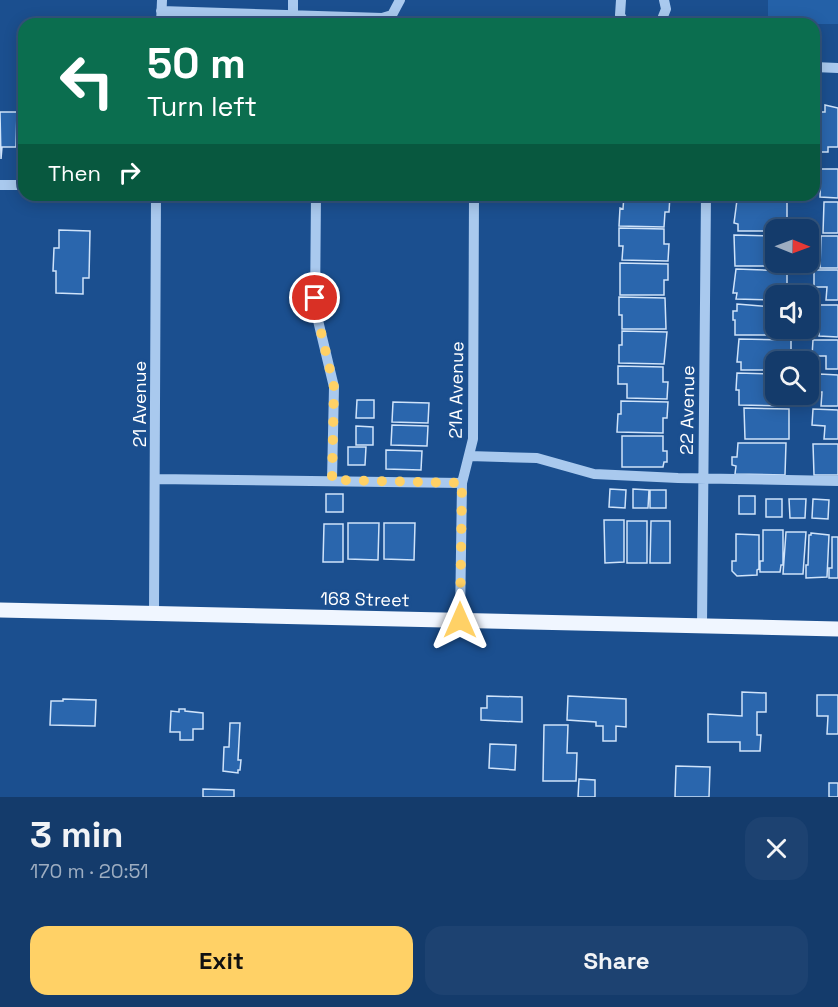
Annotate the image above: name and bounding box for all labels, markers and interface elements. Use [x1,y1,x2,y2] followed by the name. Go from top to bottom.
[147,37,246,90] text: 50 m
[48,42,126,120] icon: left
[147,89,257,124] text: Turn left
[113,156,146,189] icon: right
[48,159,101,187] text: Then
[765,219,819,273] north arrow
[765,219,819,405] map controls
[289,272,340,323] pin
[298,281,331,314] icon: arrive
[765,285,819,339] button: sound
[444,341,468,439] street label: 21A Avenue
[765,351,819,405] button: search
[128,361,151,447] street label: 21 Avenue
[675,365,699,455] street label: 22 Avenue
[320,587,410,611] street label: 168 Street
[428,588,492,652] position arrow
[30,812,124,858] text: 3 min
[745,817,808,880] button: close
[30,858,149,884] text: 170 m · 20:51
[30,926,413,995] button: Exit
[425,926,808,995] button: Share

